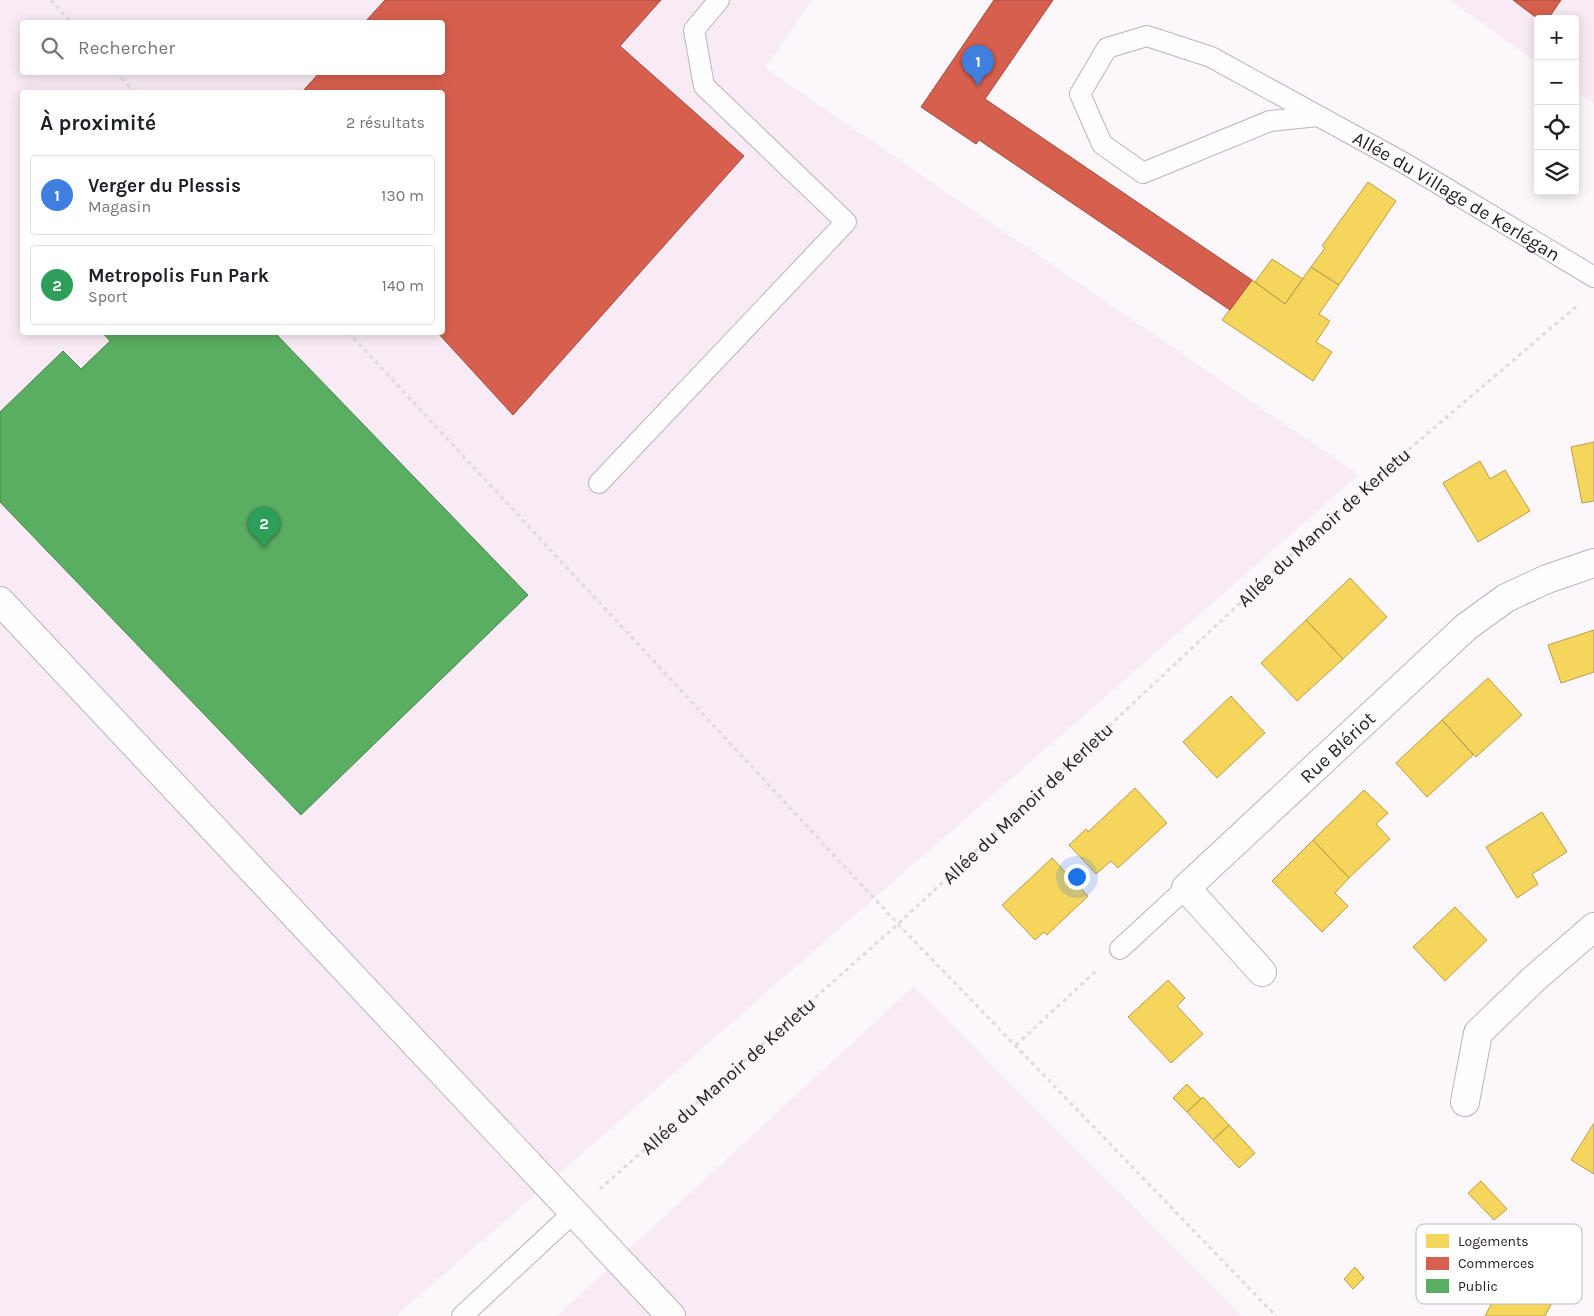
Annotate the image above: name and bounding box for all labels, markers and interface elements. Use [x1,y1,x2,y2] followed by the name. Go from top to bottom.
[1534,15,1579,195] map controls
[1534,15,1579,60] button: +
[20,20,445,75] search box
[38,34,66,62] icon: search
[78,37,175,59] text: Rechercher
[962,45,994,86] pin: 1
[1534,60,1579,105] button: −
[1534,105,1579,150] button: locate
[40,111,156,135] text: À proximité
[346,113,425,132] text: 2 résultats
[1349,127,1564,266] street label: Allée du Village de Kerlégan
[1534,150,1579,195] button: layers
[88,175,241,197] text: Verger du Plessis
[54,186,60,205] text: 1
[381,186,424,205] text: 130 m
[88,197,151,216] text: Magasin
[88,265,269,287] text: Metropolis Fun Park
[52,276,62,295] text: 2
[382,276,424,295] text: 140 m
[88,287,128,306] text: Sport
[1233,443,1415,612] street label: Allée du Manoir de Kerletu
[248,507,280,548] pin: 2
[1296,708,1380,788] street label: Rue Blériot
[938,718,1118,889] street label: Allée du Manoir de Kerletu
[1064,864,1090,890] your location
[637,993,820,1159] street label: Allée du Manoir de Kerletu
[1416,1224,1582,1304] legend
[1458,1233,1529,1250] text: Logements
[1458,1255,1534,1272] text: Commerces
[1458,1278,1498,1295] text: Public

